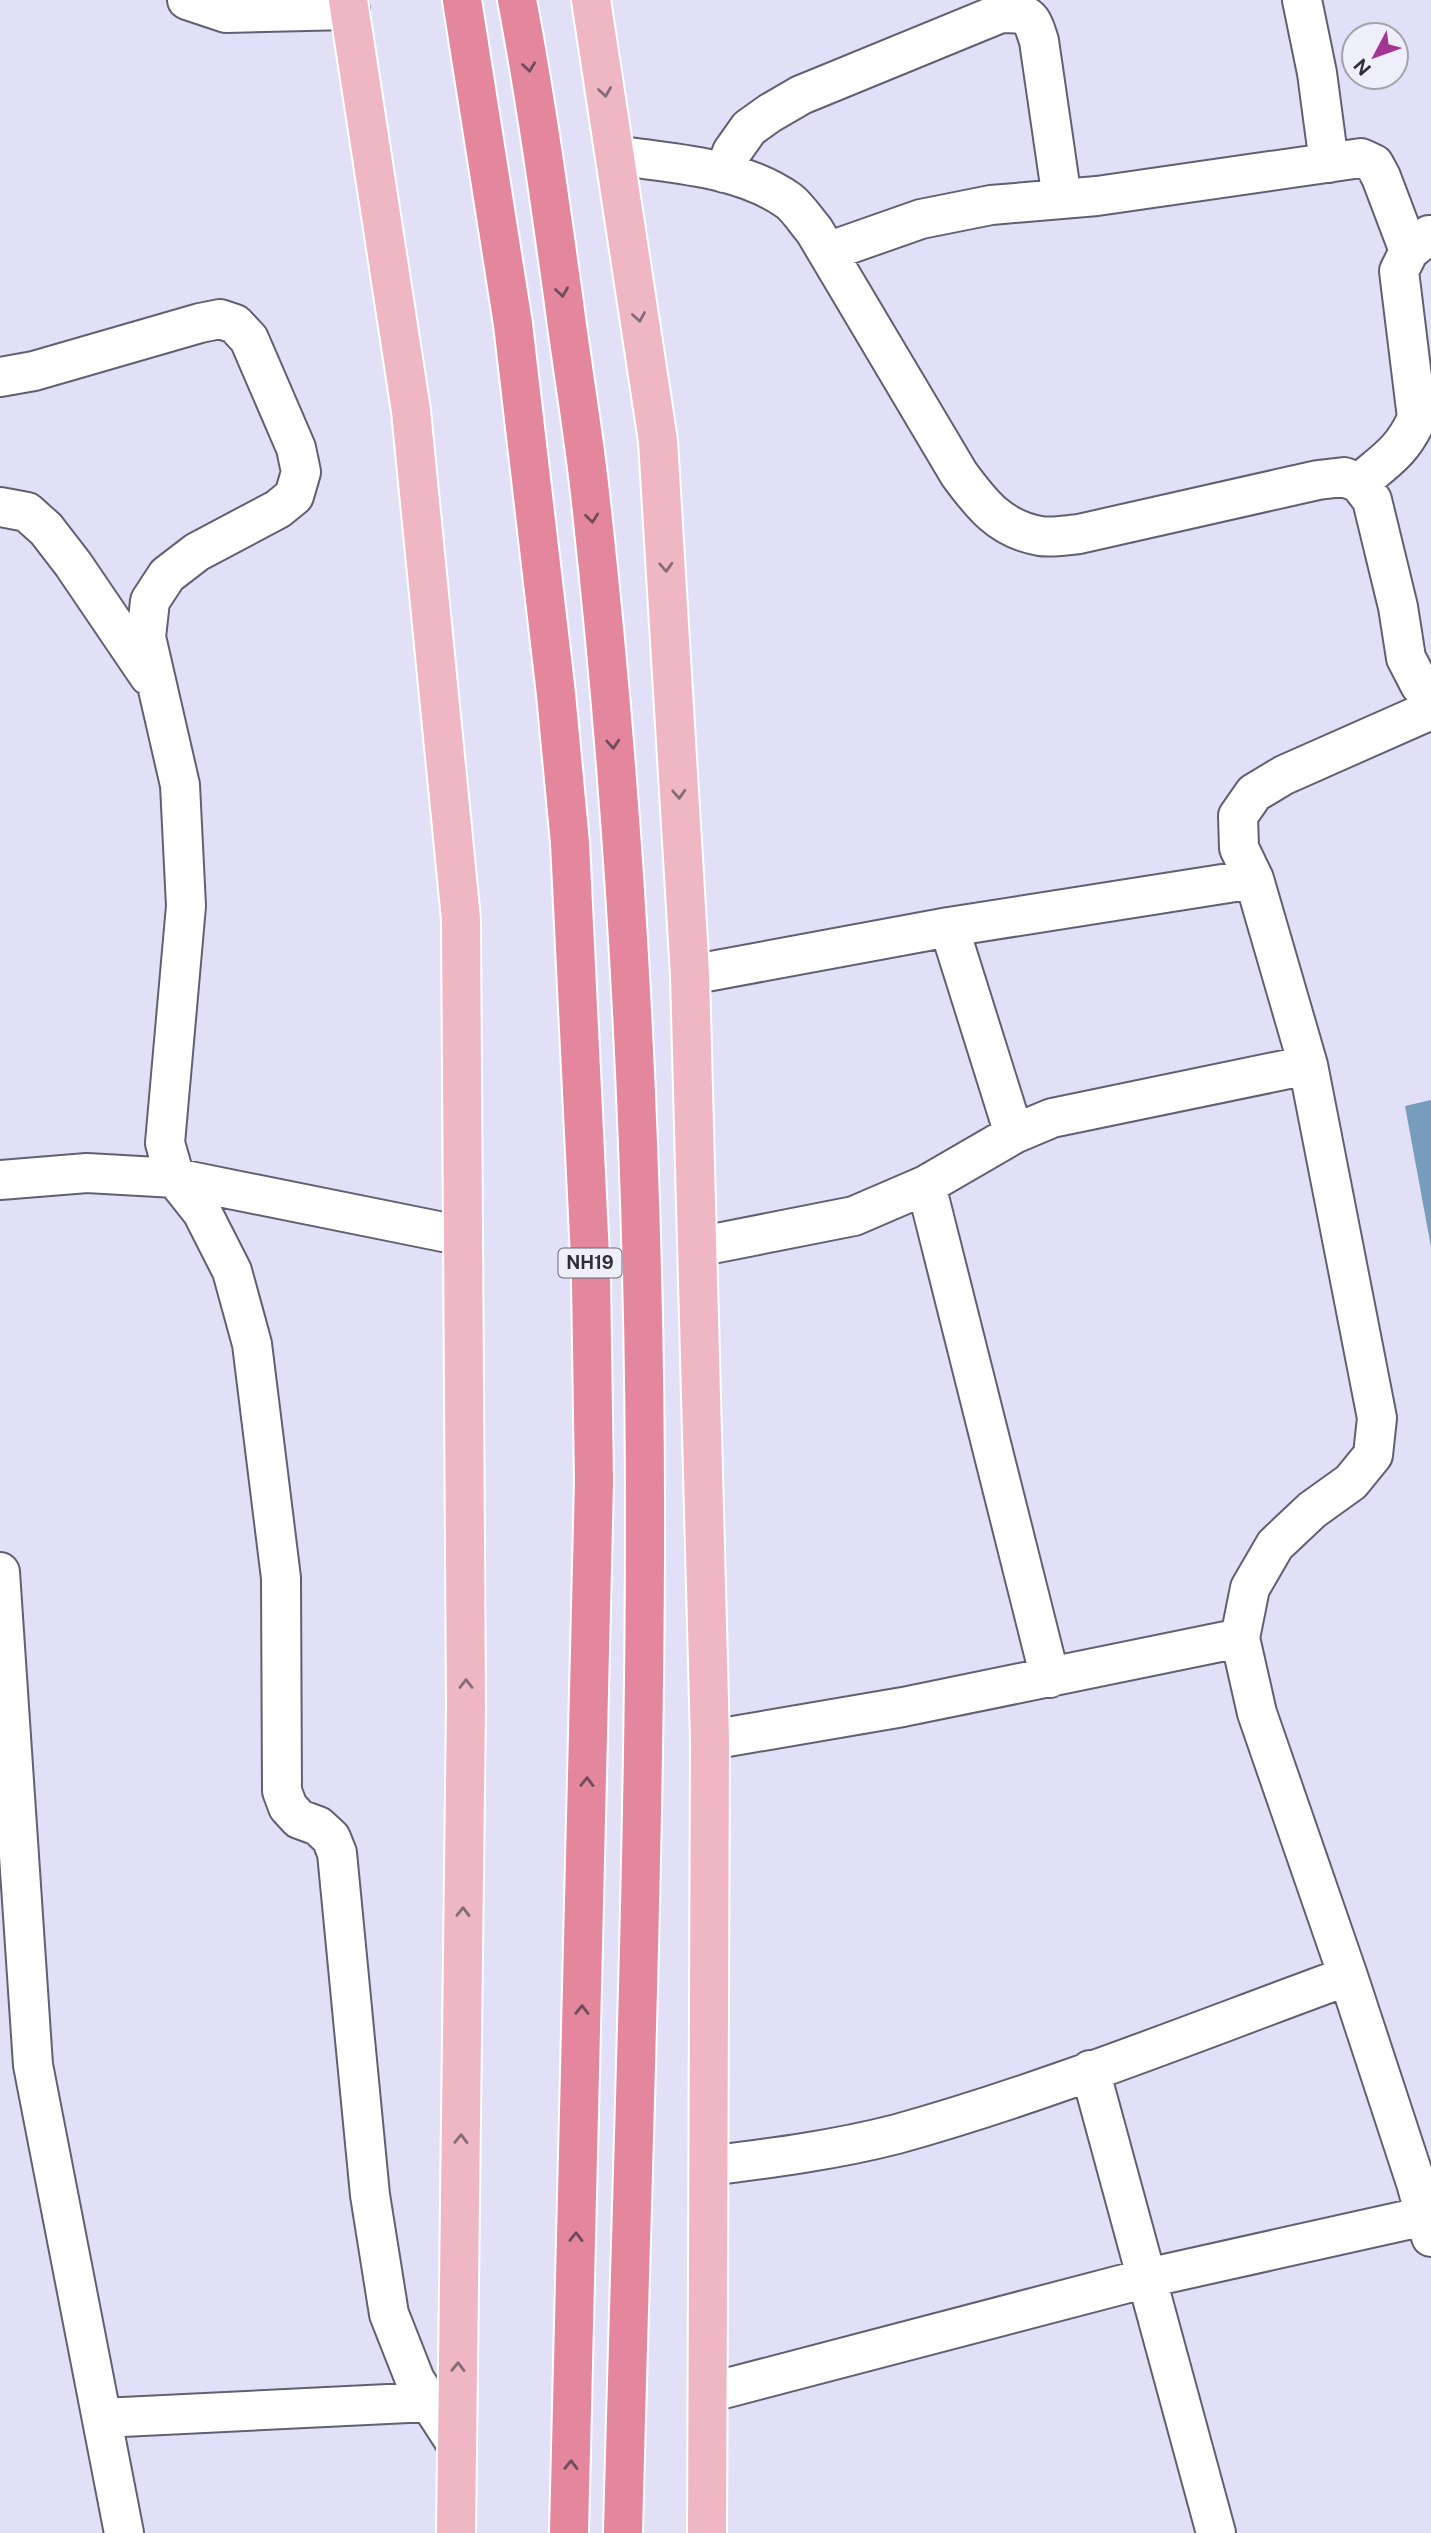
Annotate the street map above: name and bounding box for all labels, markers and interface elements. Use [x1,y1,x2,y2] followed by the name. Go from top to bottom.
[1340,21,1410,91] north arrow
[1349,54,1375,80] text: N
[521,61,536,73] one-way arrow
[597,86,612,98] one-way arrow
[554,286,569,298] one-way arrow
[632,311,647,322] one-way arrow
[585,512,600,524] one-way arrow
[658,562,673,573] one-way arrow
[606,739,621,750] one-way arrow
[671,789,686,800] one-way arrow
[558,1248,622,1278] road number: NH19
[458,1679,474,1689] one-way arrow
[580,1777,595,1788] one-way arrow
[456,1906,471,1917] one-way arrow
[574,2004,590,2015] one-way arrow
[453,2134,468,2145] one-way arrow
[569,2232,584,2243] one-way arrow
[450,2361,466,2372] one-way arrow
[563,2459,579,2470] one-way arrow

